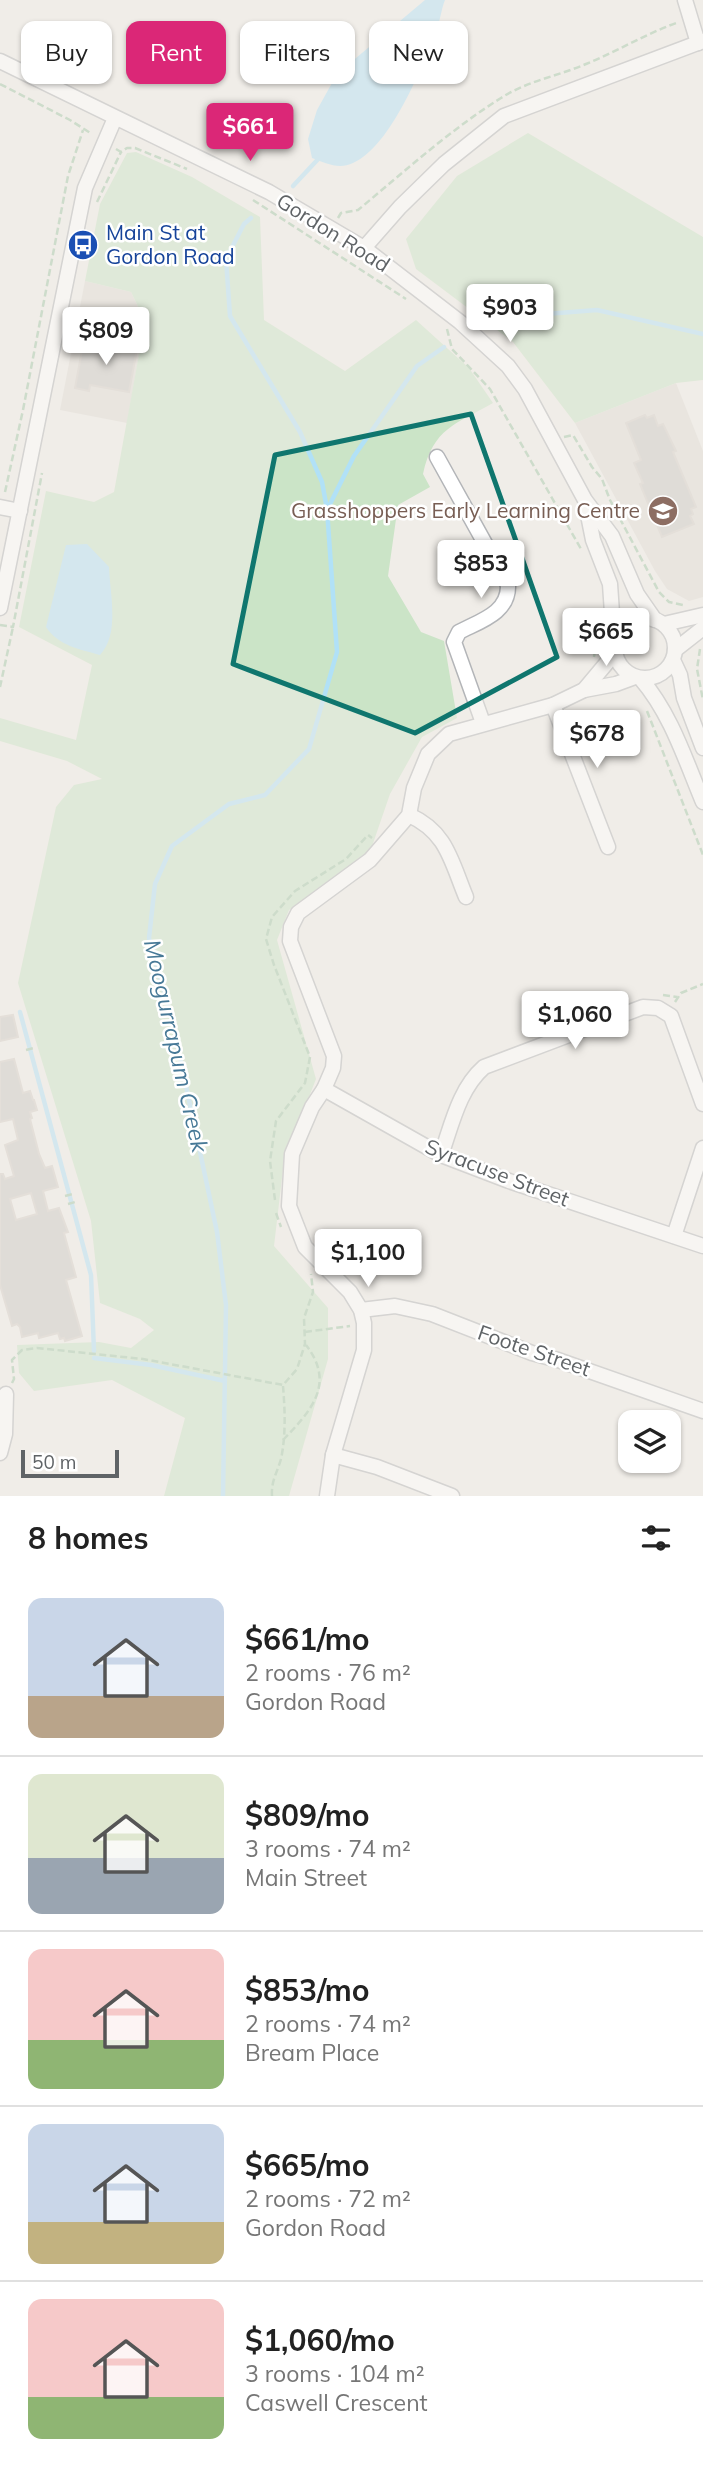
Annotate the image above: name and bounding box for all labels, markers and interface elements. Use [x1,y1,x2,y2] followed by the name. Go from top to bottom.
[21,21,112,84] chip: Buy
[126,21,226,84] chip: Rent
[240,21,355,84] chip: Filters
[369,21,468,84] chip: New
[209,104,291,163] pin: $661
[222,111,278,140] text: $661
[272,187,395,277] street label: Gordon Road
[106,219,235,269] place label: Main St at Gordon Road
[66,228,100,262] bus stop icon: Main St at Gordon Road
[469,284,551,344] pin: $903
[482,292,538,321] text: $903
[65,308,147,367] pin: $809
[78,315,134,344] text: $809
[646,494,680,528] school or university icon: Grasshoppers Early Learning Centre
[291,497,640,523] place label: Grasshoppers Early Learning Centre
[440,540,522,600] pin: $853
[453,548,509,577] text: $853
[565,608,647,668] pin: $665
[578,616,634,645] text: $665
[556,710,638,770] pin: $678
[569,718,625,747] text: $678
[138,937,215,1156] water label: Moogurrapum Creek
[518,992,632,1051] pin: $1,060
[538,999,612,1028] text: $1,060
[422,1133,573,1211] street label: Syracuse Street
[311,1230,425,1289] pin: $1,100
[331,1237,405,1266] text: $1,100
[475,1319,594,1381] street label: Foote Street
[618,1410,681,1473] map controls
[618,1410,681,1473] button: layers
[21,1447,119,1479] scale bar
[32,1450,76,1474] text: 50 m
[28,1519,149,1557] text: 8 homes
[637,1519,675,1557] icon: filters
[245,1620,369,1658] text: $661/mo
[84,1626,168,1710] icon: home
[245,1658,411,1687] text: 2 rooms · 76 m²
[245,1687,386,1716] text: Gordon Road
[245,1796,369,1834] text: $809/mo
[84,1802,168,1886] icon: home
[245,1834,411,1863] text: 3 rooms · 74 m²
[245,1863,367,1892] text: Main Street
[245,1971,369,2009] text: $853/mo
[84,1977,168,2061] icon: home
[245,2009,411,2038] text: 2 rooms · 74 m²
[245,2038,379,2067] text: Bream Place
[245,2146,369,2184] text: $665/mo
[84,2152,168,2236] icon: home
[245,2184,411,2213] text: 2 rooms · 72 m²
[245,2213,386,2242] text: Gordon Road
[245,2321,395,2359] text: $1,060/mo
[84,2327,168,2411] icon: home
[245,2359,425,2388] text: 3 rooms · 104 m²
[245,2388,428,2417] text: Caswell Crescent

